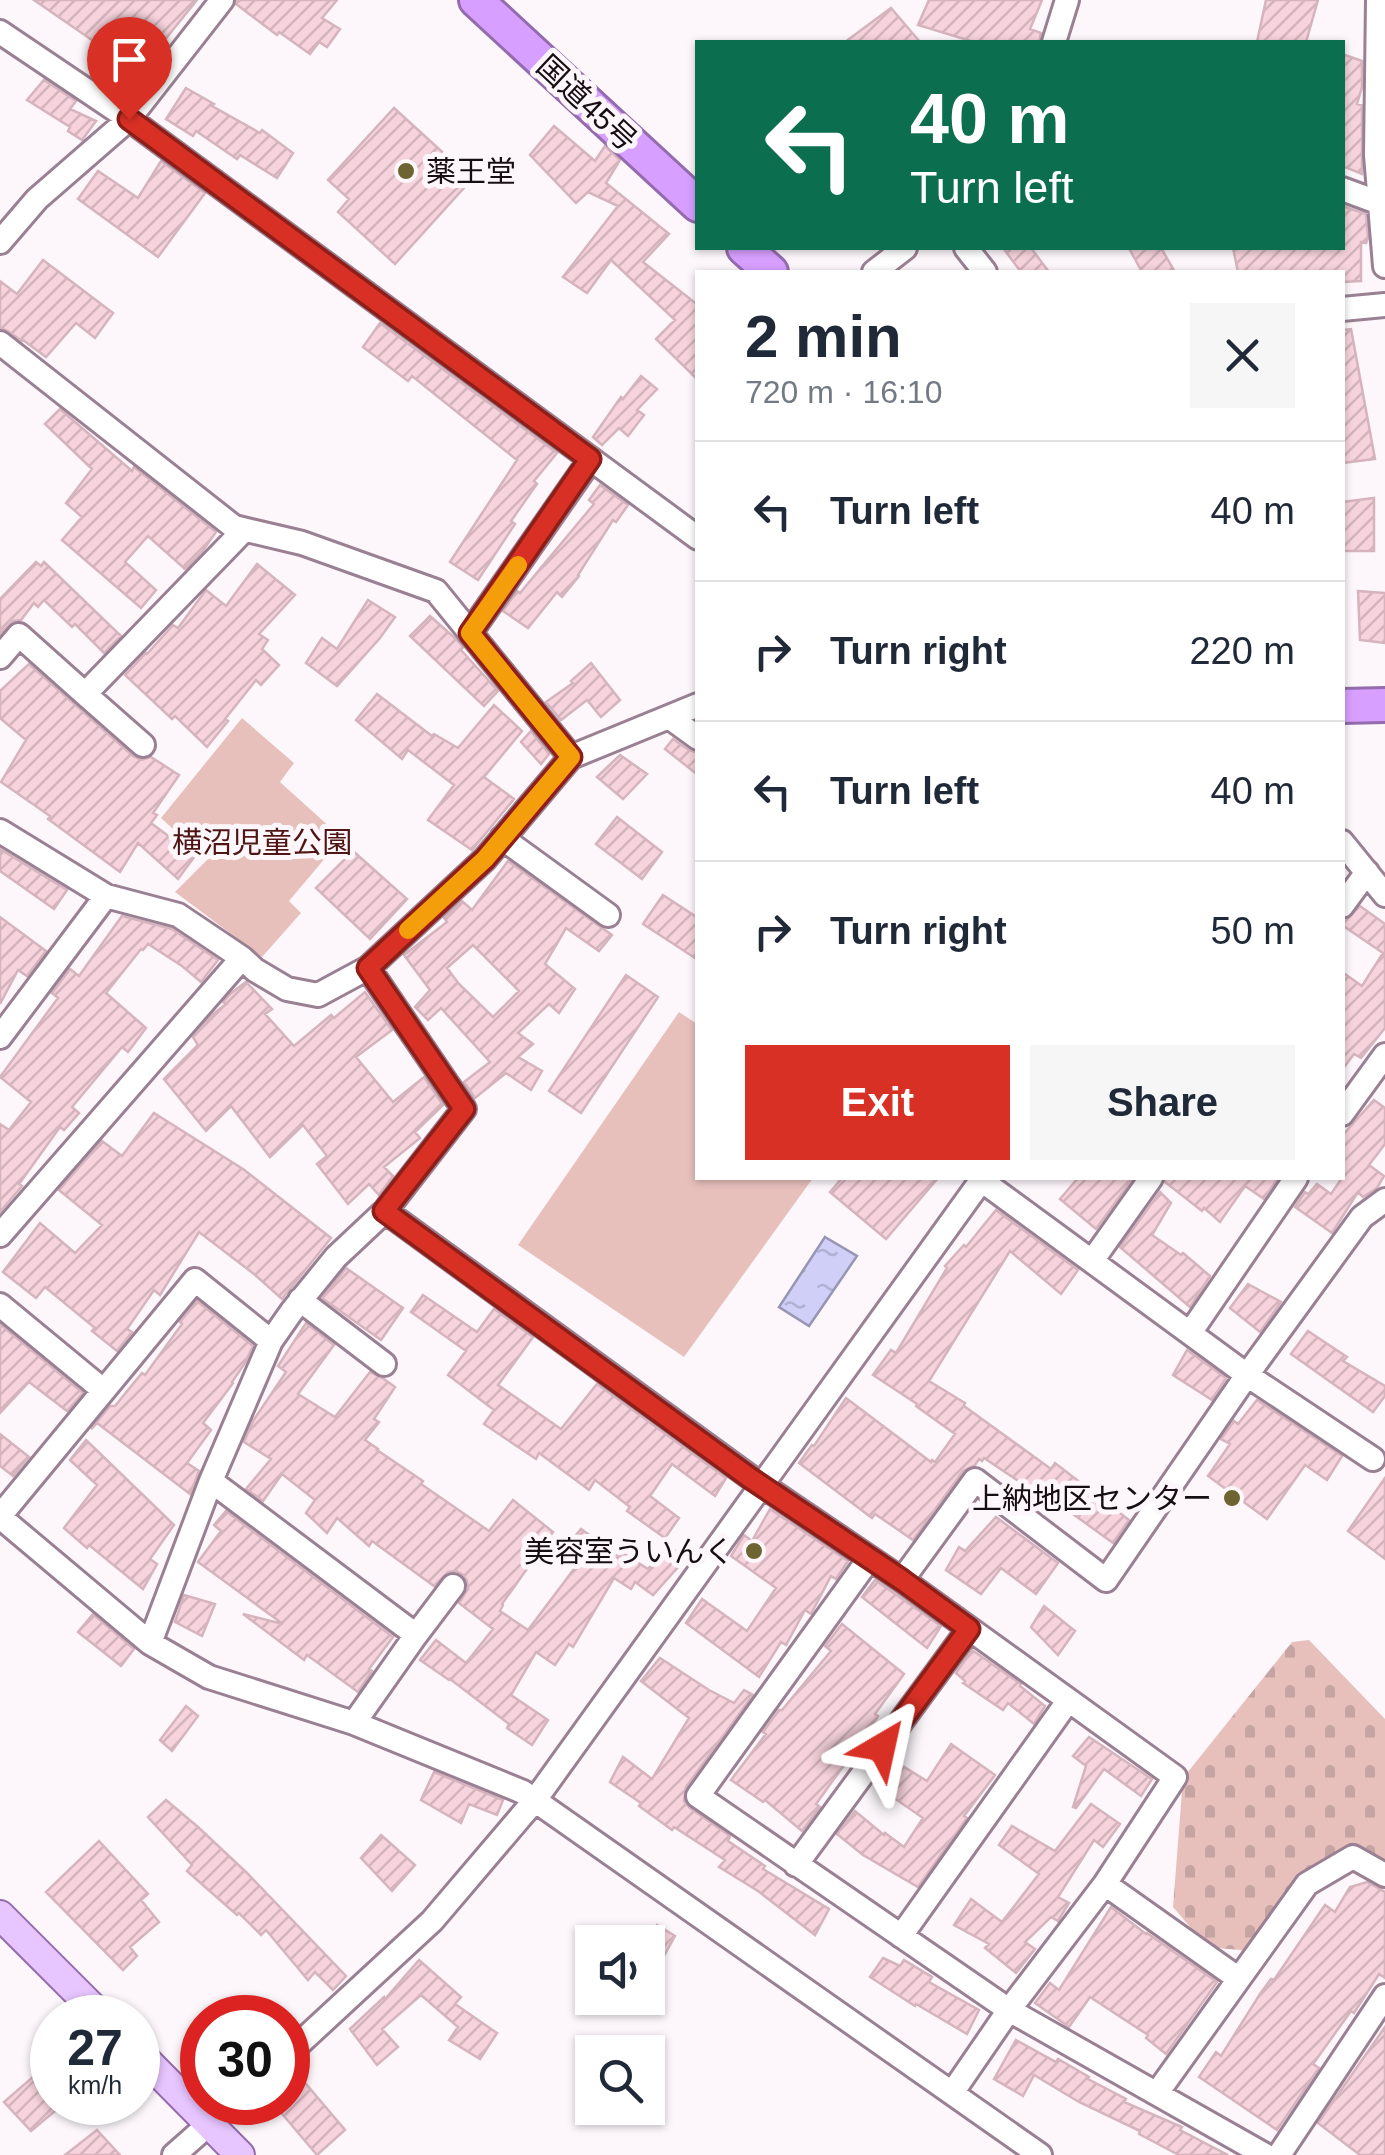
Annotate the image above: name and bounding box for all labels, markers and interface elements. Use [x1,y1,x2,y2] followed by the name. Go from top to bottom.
[87,17,172,120] pin
[102,32,157,87] icon: arrive
[531,49,643,157] street label: 国道45号
[745,80,875,210] icon: left
[910,80,1070,158] text: 40 m
[426,155,516,188] place label: 薬王堂
[395,160,417,182] marker: 薬王堂
[910,162,1073,213] text: Turn left
[745,303,902,370] text: 2 min
[1190,303,1295,408] button: close
[745,374,942,410] text: 720 m · 16:10
[745,484,800,539] icon: left
[830,490,979,532] text: Turn left
[1211,490,1295,532] text: 40 m
[745,624,800,679] icon: right
[830,630,1007,672] text: Turn right
[1189,630,1295,672] text: 220 m
[745,764,800,819] icon: left
[830,770,979,812] text: Turn left
[1211,770,1295,812] text: 40 m
[172,826,352,859] park label: 横沼児童公園
[745,904,800,959] icon: right
[830,910,1007,952] text: Turn right
[1211,910,1295,952] text: 50 m
[745,1045,1010,1160] button: Exit
[1030,1045,1295,1160] button: Share
[972,1482,1212,1515] place label: 上納地区センター
[1221,1487,1243,1509] marker: 上納地区センター
[524,1535,734,1568] place label: 美容室ういんく
[743,1540,765,1562] marker: 美容室ういんく
[830,1695,934,1799] position arrow
[575,1925,665,2125] map controls
[575,1925,665,2015] button: sound
[180,1995,310,2125] speed limit sign: 30
[67,2020,123,2076] text: 27
[575,2035,665,2125] button: search
[68,2071,122,2099] text: km/h

